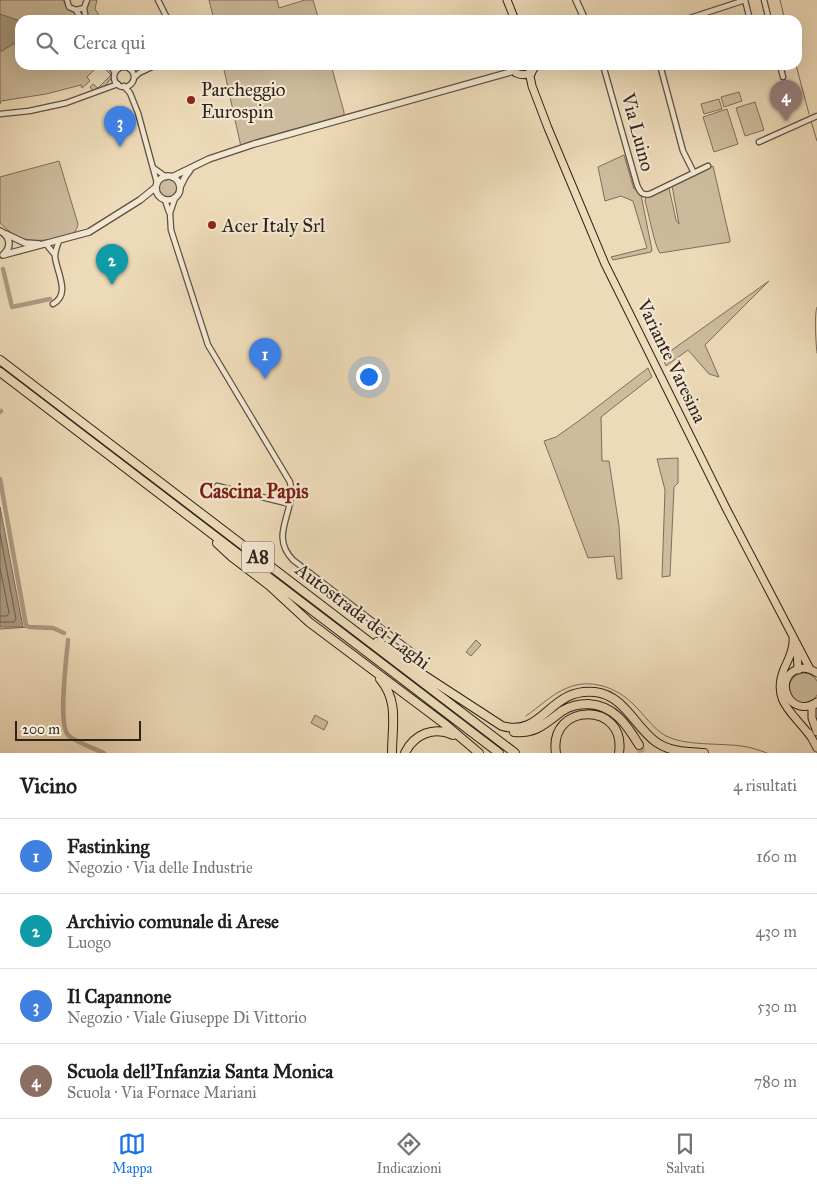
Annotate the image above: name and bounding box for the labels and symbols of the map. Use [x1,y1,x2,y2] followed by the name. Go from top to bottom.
[201,78,286,123] place label: Parcheggio Eurospin
[770,80,802,121] pin: 4
[616,89,660,174] street label: Via Luino
[185,94,197,106] marker: Parcheggio Eurospin
[104,106,136,147] pin: 3
[221,214,326,237] place label: Acer Italy Srl
[206,219,218,231] marker: Acer Italy Srl
[96,244,128,285] pin: 2
[632,295,712,427] street label: Variante Varesina
[249,338,281,379] pin: 1
[356,364,382,390] your location
[199,479,309,504] district label: Cascina Papis
[242,542,274,572] road number: A8
[290,557,435,675] street label: Autostrada dei Laghi
[15,718,141,741] scale bar

